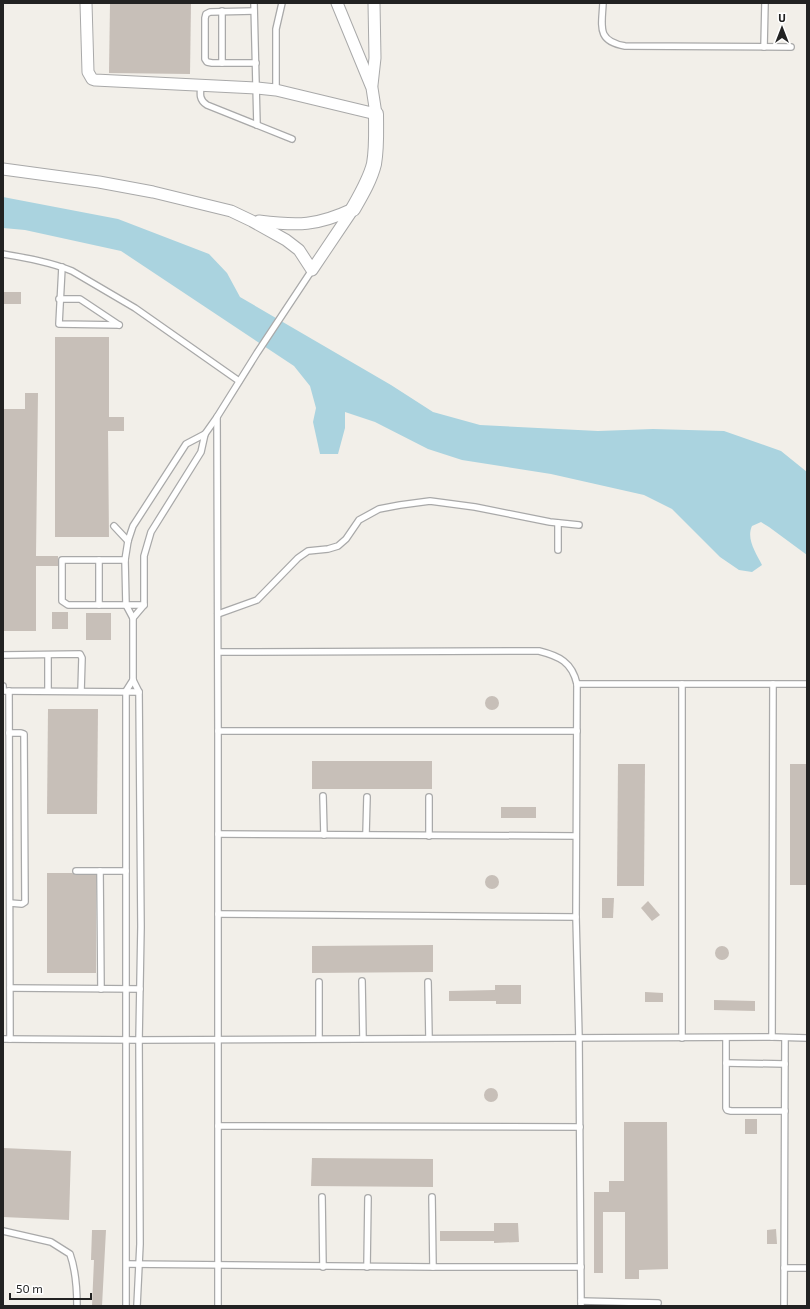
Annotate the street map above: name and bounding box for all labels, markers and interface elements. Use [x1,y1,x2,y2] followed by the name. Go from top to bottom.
[762,8,802,48] north arrow
[778,11,786,24] text: U
[10,1275,91,1301] scale bar
[16,1281,43,1295] text: 50 m

